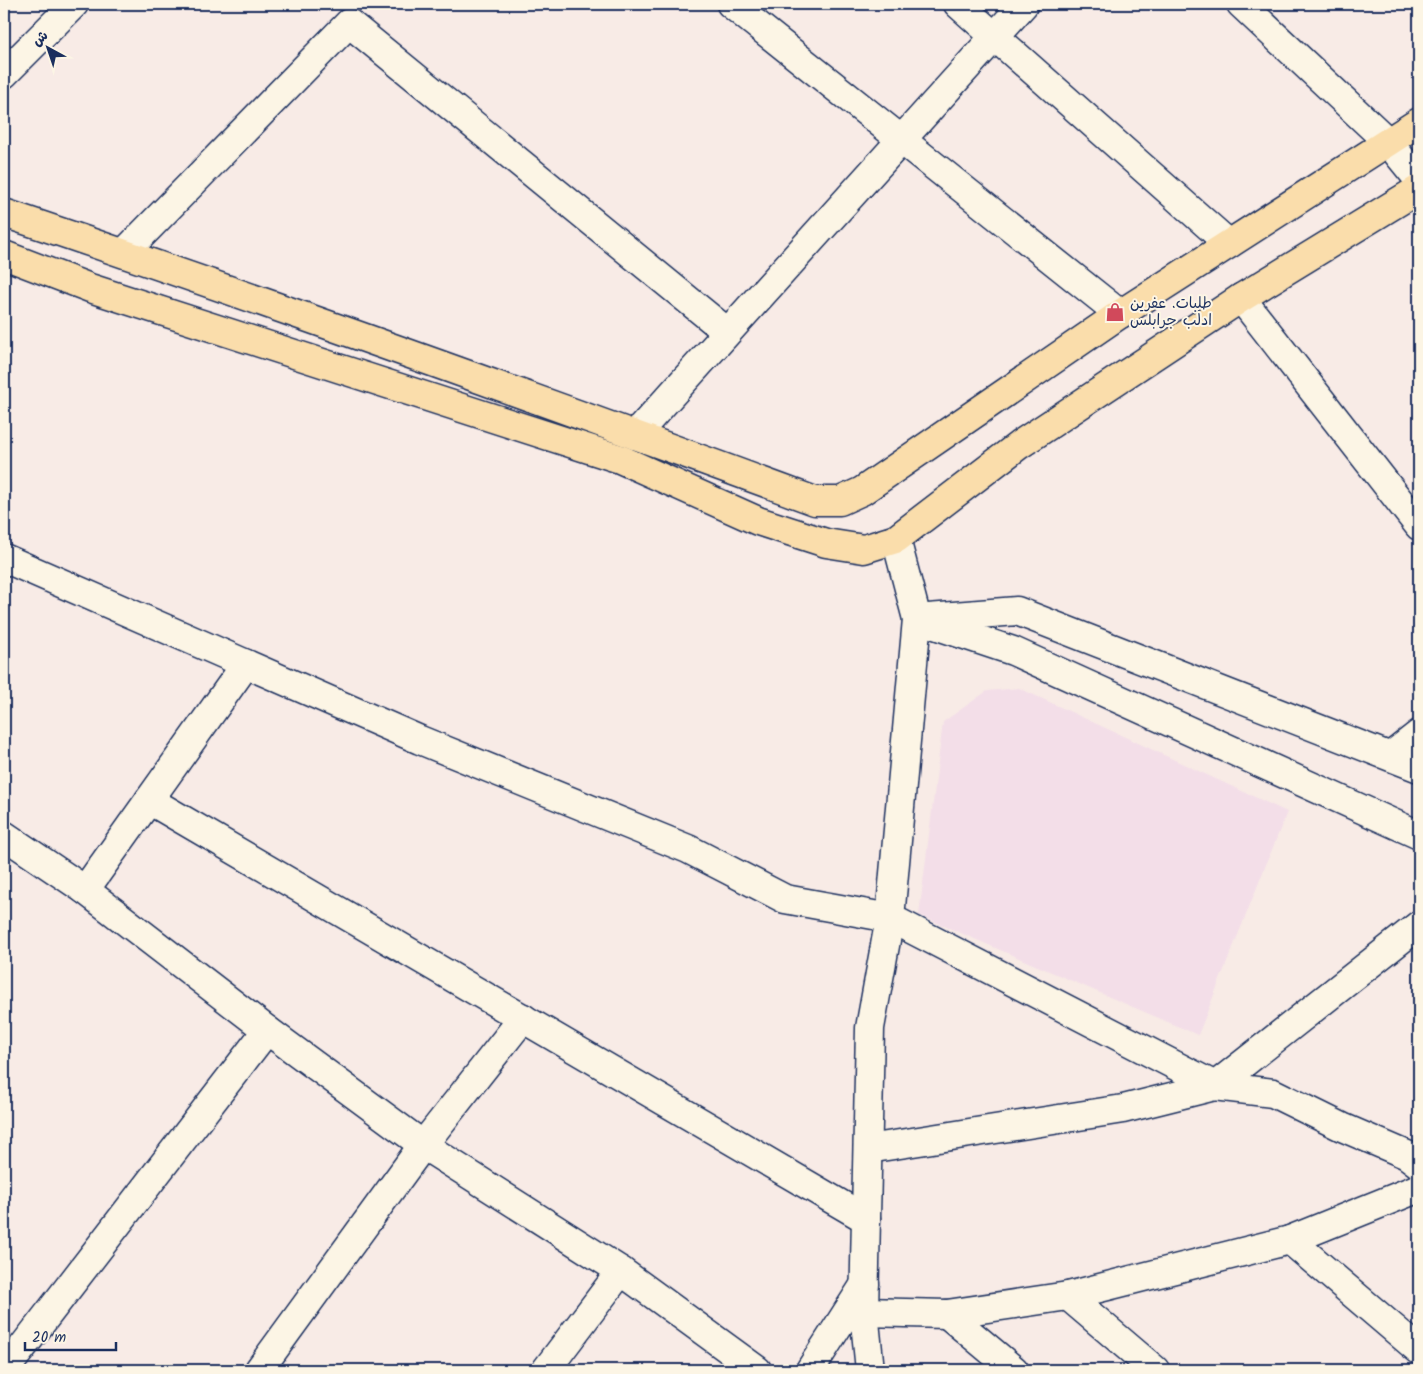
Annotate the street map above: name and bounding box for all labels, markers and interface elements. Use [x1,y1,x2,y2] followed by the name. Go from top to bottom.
[22,22,72,72] north arrow
[27,25,53,52] text: ش
[1130,292,1212,333] place label: طلبات. عفرين ادلب جرابلس
[1104,301,1126,323] shop icon: طلبات. عفرين ادلب جرابلس
[25,1319,116,1351] scale bar
[32,1326,66,1350] text: 20 m

